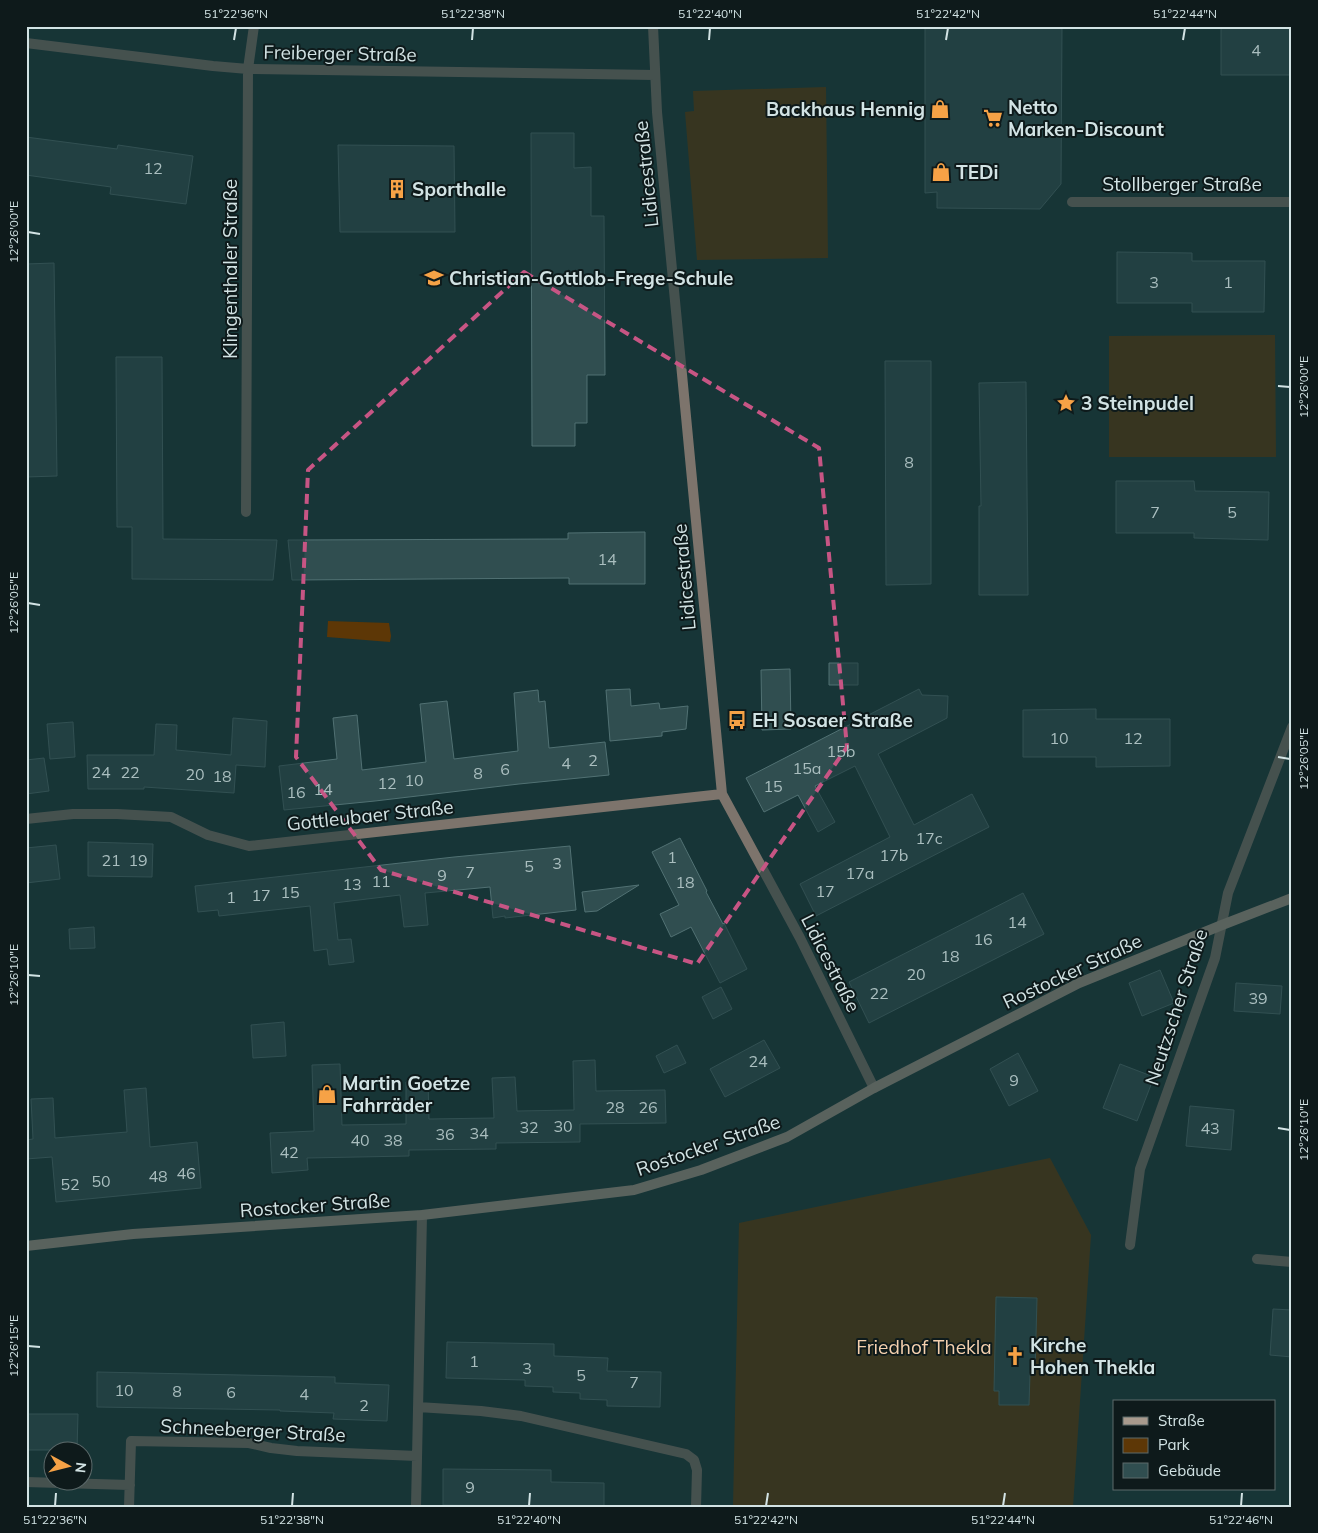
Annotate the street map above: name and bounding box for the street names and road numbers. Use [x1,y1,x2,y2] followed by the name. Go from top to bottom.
[263,40,417,66] street label: Freiberger Straße
[628,120,664,228] street label: Lidicestraße
[1102,172,1262,196] street label: Stollberger Straße
[218,179,242,359] street label: Klingenthaler Straße
[667,523,701,631] street label: Lidicestraße
[285,794,455,836] street label: Gottleubaer Straße
[796,910,866,1016] street label: Lidicestraße
[1139,926,1213,1088] street label: Neutzscher Straße
[999,928,1145,1014] street label: Rostocker Straße
[633,1109,783,1181] street label: Rostocker Straße
[239,1188,391,1222] street label: Rostocker Straße
[160,1413,346,1447] street label: Schneeberger Straße

